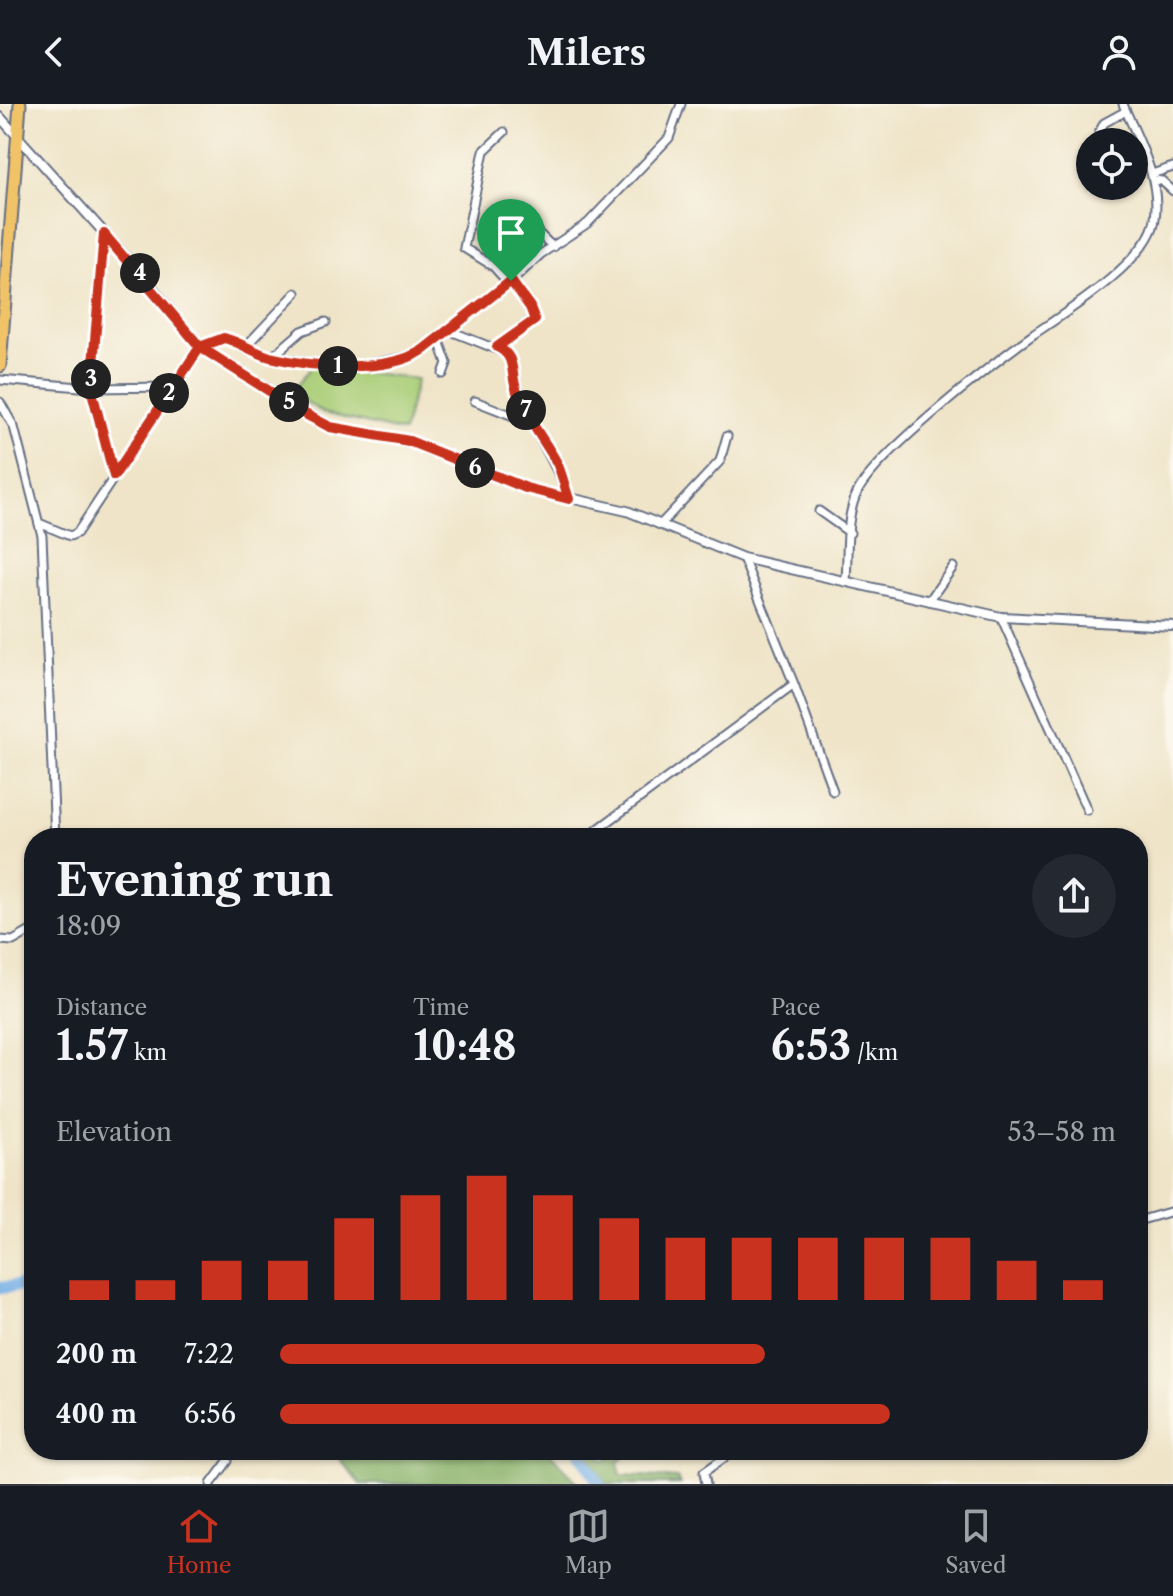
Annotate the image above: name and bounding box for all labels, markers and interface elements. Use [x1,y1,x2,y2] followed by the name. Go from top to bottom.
[32,30,76,74] icon: back
[527,30,646,74] text: Milers
[1097,30,1141,74] icon: person
[1076,128,1148,200] map controls
[1076,128,1148,200] button: locate
[477,199,545,281] pin
[489,211,533,255] icon: arrive
[120,253,160,293] pin: 4
[133,259,147,286] text: 4
[318,346,358,386] pin: 1
[333,352,343,379] text: 1
[71,359,111,399] pin: 3
[85,365,97,392] text: 3
[149,373,189,413] pin: 2
[163,379,176,406] text: 2
[269,382,309,422] pin: 5
[283,388,295,415] text: 5
[506,390,546,430] pin: 7
[520,396,532,423] text: 7
[455,448,495,488] pin: 6
[468,454,482,481] text: 6
[56,853,333,907] text: Evening run
[1032,854,1116,938] button: share
[56,910,121,942] text: 18:09
[56,994,147,1021] text: Distance
[413,994,469,1021] text: Time
[771,994,820,1021] text: Pace
[56,1021,128,1070] text: 1.57
[413,1021,517,1070] text: 10:48
[771,1021,851,1070] text: 6:53
[128,1039,167,1066] text: km
[851,1039,898,1066] text: /km
[56,1116,172,1148] text: Elevation
[1008,1116,1116,1148] text: 53–58 m
[56,1338,137,1370] text: 200 m
[184,1338,234,1370] text: 7:22
[56,1398,137,1430] text: 400 m
[184,1398,236,1430] text: 6:56
[167,1504,231,1579] tab: Home
[565,1504,612,1579] tab: Map
[945,1504,1006,1579] tab: Saved

